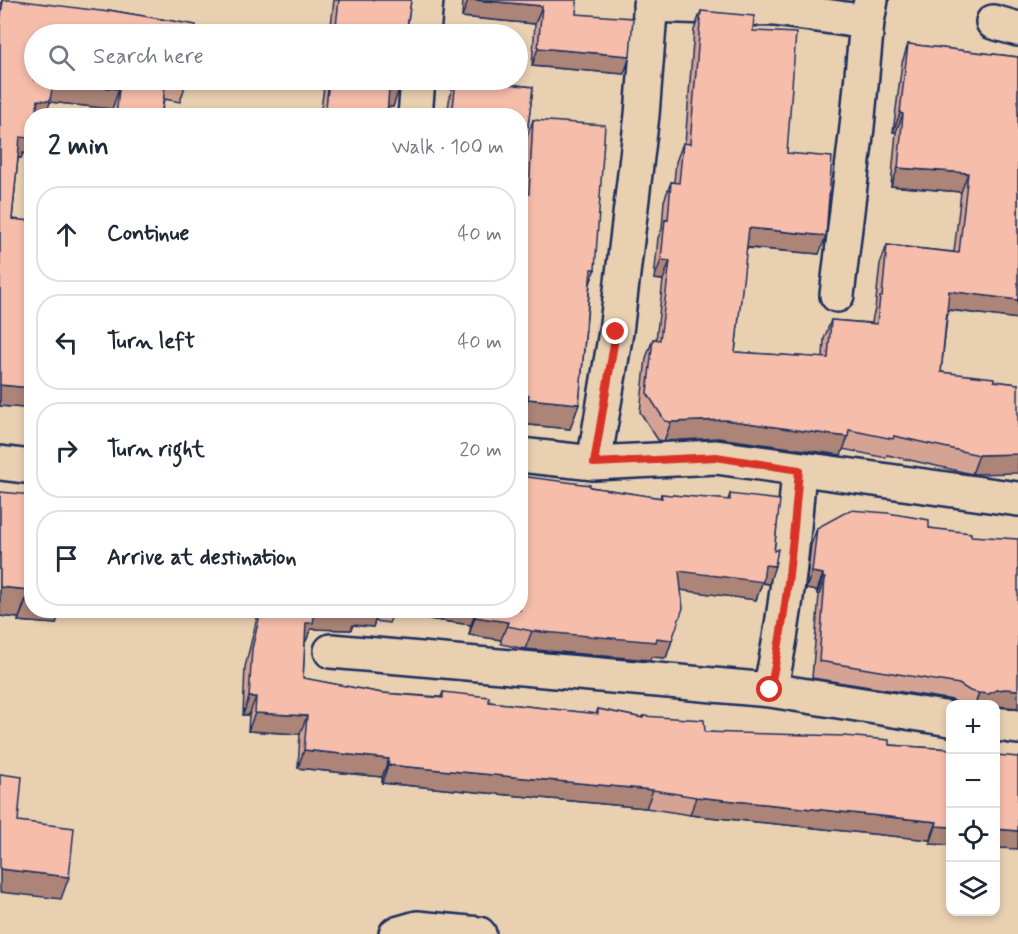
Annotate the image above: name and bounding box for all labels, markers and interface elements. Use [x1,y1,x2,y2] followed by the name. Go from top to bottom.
[24,24,528,90] search box
[45,41,78,74] icon: search
[93,43,204,71] text: Search here
[48,130,109,164] text: 2 min
[392,134,504,161] text: Walk · 100 m
[50,218,83,251] icon: ahead
[107,220,189,248] text: Continue
[458,221,502,248] text: 40 m
[602,318,628,344] route end
[50,326,83,359] icon: left
[107,328,195,356] text: Turn left
[458,329,502,356] text: 40 m
[50,434,83,467] icon: right
[107,436,205,464] text: Turn right
[459,437,502,464] text: 20 m
[50,542,83,575] icon: arrive
[107,544,297,572] text: Arrive at destination
[756,676,782,702] route start
[946,700,1000,916] map controls
[946,700,1000,754] button: +
[946,754,1000,808] button: −
[946,808,1000,862] button: locate
[946,862,1000,916] button: layers

